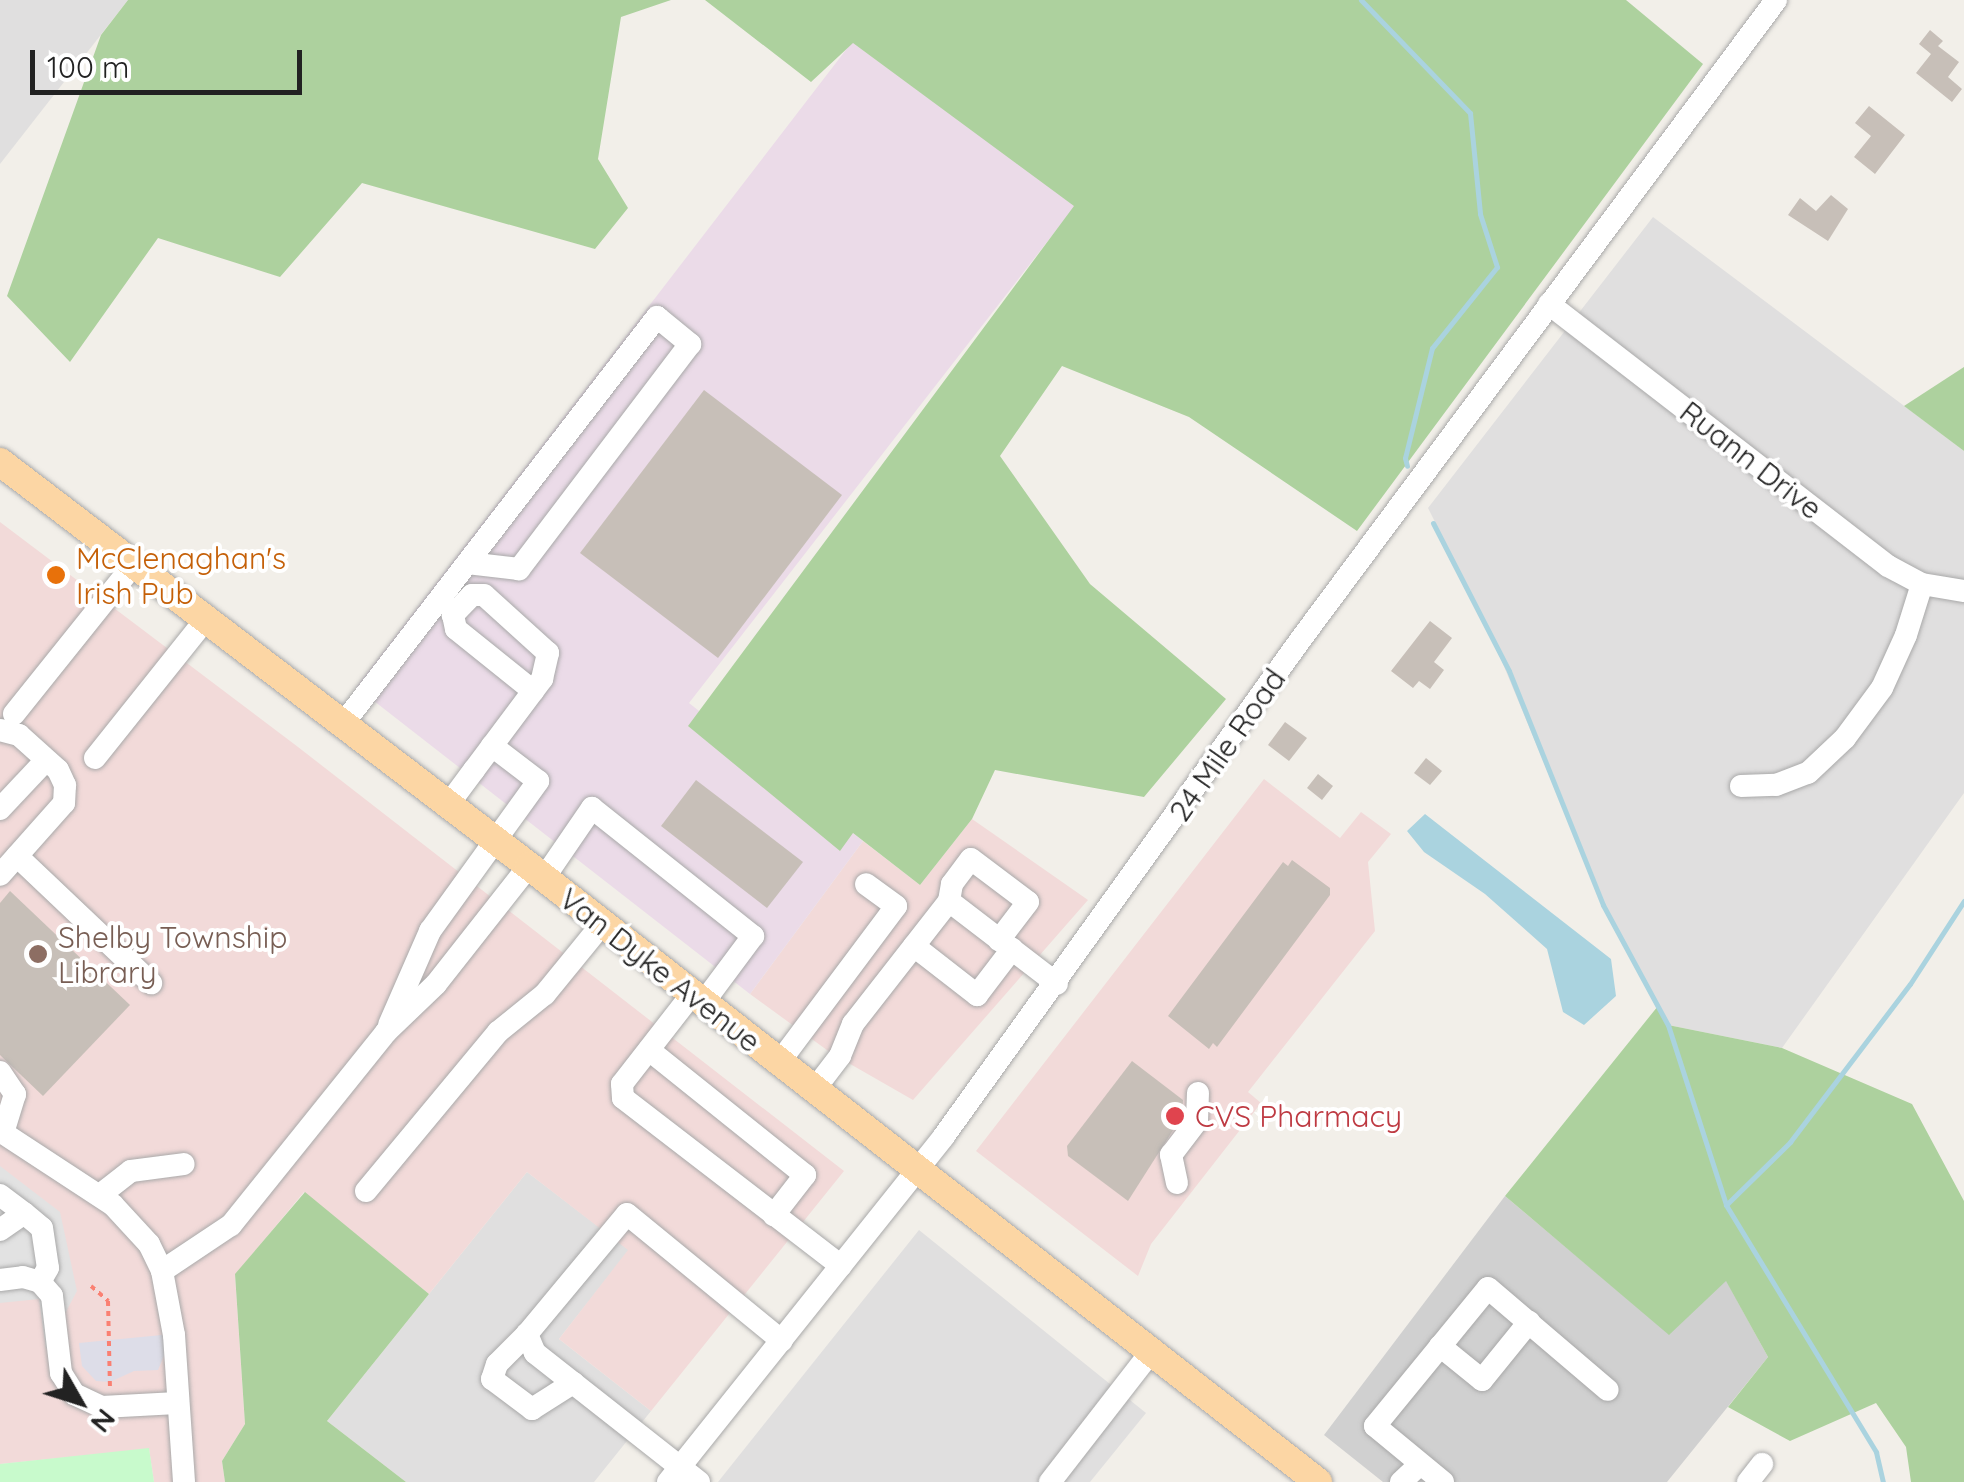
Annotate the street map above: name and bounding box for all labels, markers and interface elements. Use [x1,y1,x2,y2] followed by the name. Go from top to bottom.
[35,30,308,92] scale bar
[47,48,129,86] text: 100 m
[1673,393,1829,527] street label: Ruann Drive
[76,540,286,610] place label: McClenaghan's Irish Pub
[45,564,67,586] marker: McClenaghan's Irish Pub
[1161,662,1293,828] street label: 24 Mile Road
[552,880,768,1060] street label: Van Dyke Avenue
[58,919,287,990] place label: Shelby Township Library
[27,943,49,965] marker: Shelby Township Library
[1195,1098,1402,1134] place label: CVS Pharmacy
[1164,1105,1186,1127] marker: CVS Pharmacy
[30,1352,130,1452] north arrow
[84,1402,124,1440] text: N

